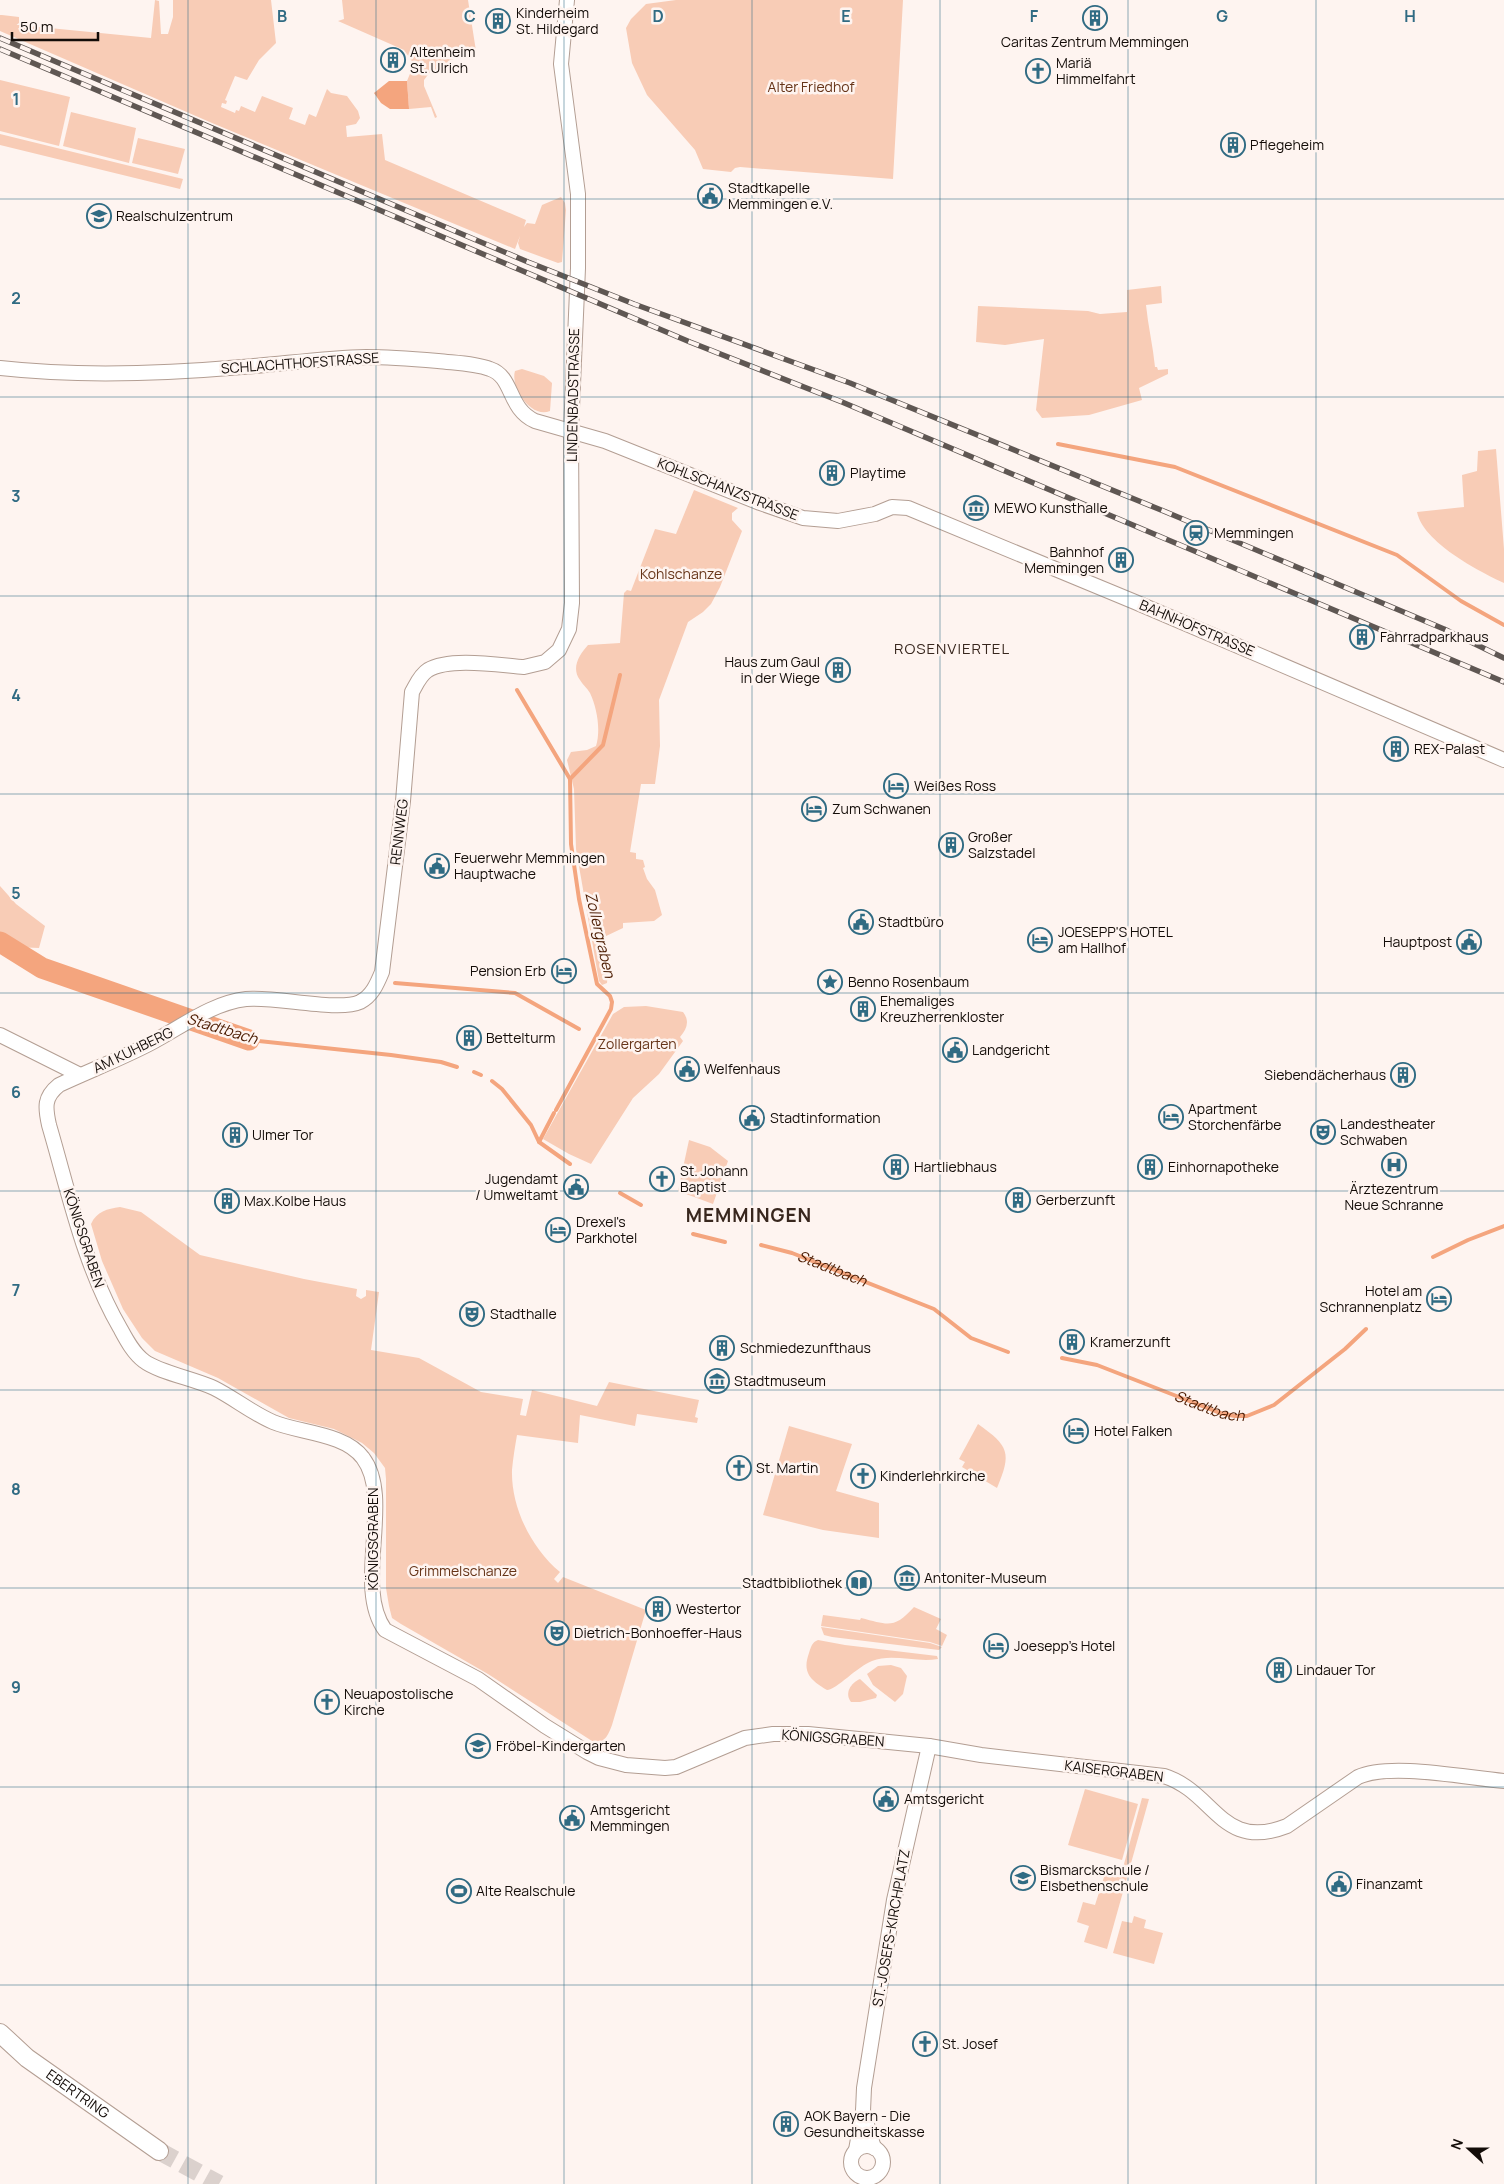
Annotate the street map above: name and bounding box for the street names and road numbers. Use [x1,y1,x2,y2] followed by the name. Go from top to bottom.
[562,328,583,462] street label: LINDENBADSTRASSE
[220,347,380,378] street label: SCHLACHTHOFSTRASSE
[655,453,802,524] street label: KOHLSCHANZSTRASSE
[1137,595,1258,660] street label: BAHNHOFSTRASSE
[385,798,412,866] street label: RENNWEG
[90,1022,176,1077] street label: AM KUHBERG
[60,1186,109,1290] street label: KÖNIGSGRABEN
[363,1487,382,1591] street label: KÖNIGSGRABEN
[781,1724,885,1751] street label: KÖNIGSGRABEN
[1063,1755,1165,1786] street label: KAISERGRABEN
[867,1848,914,2008] street label: ST.-JOSEFS-KIRCHPLATZ
[43,2065,114,2122] street label: EBERTRING

